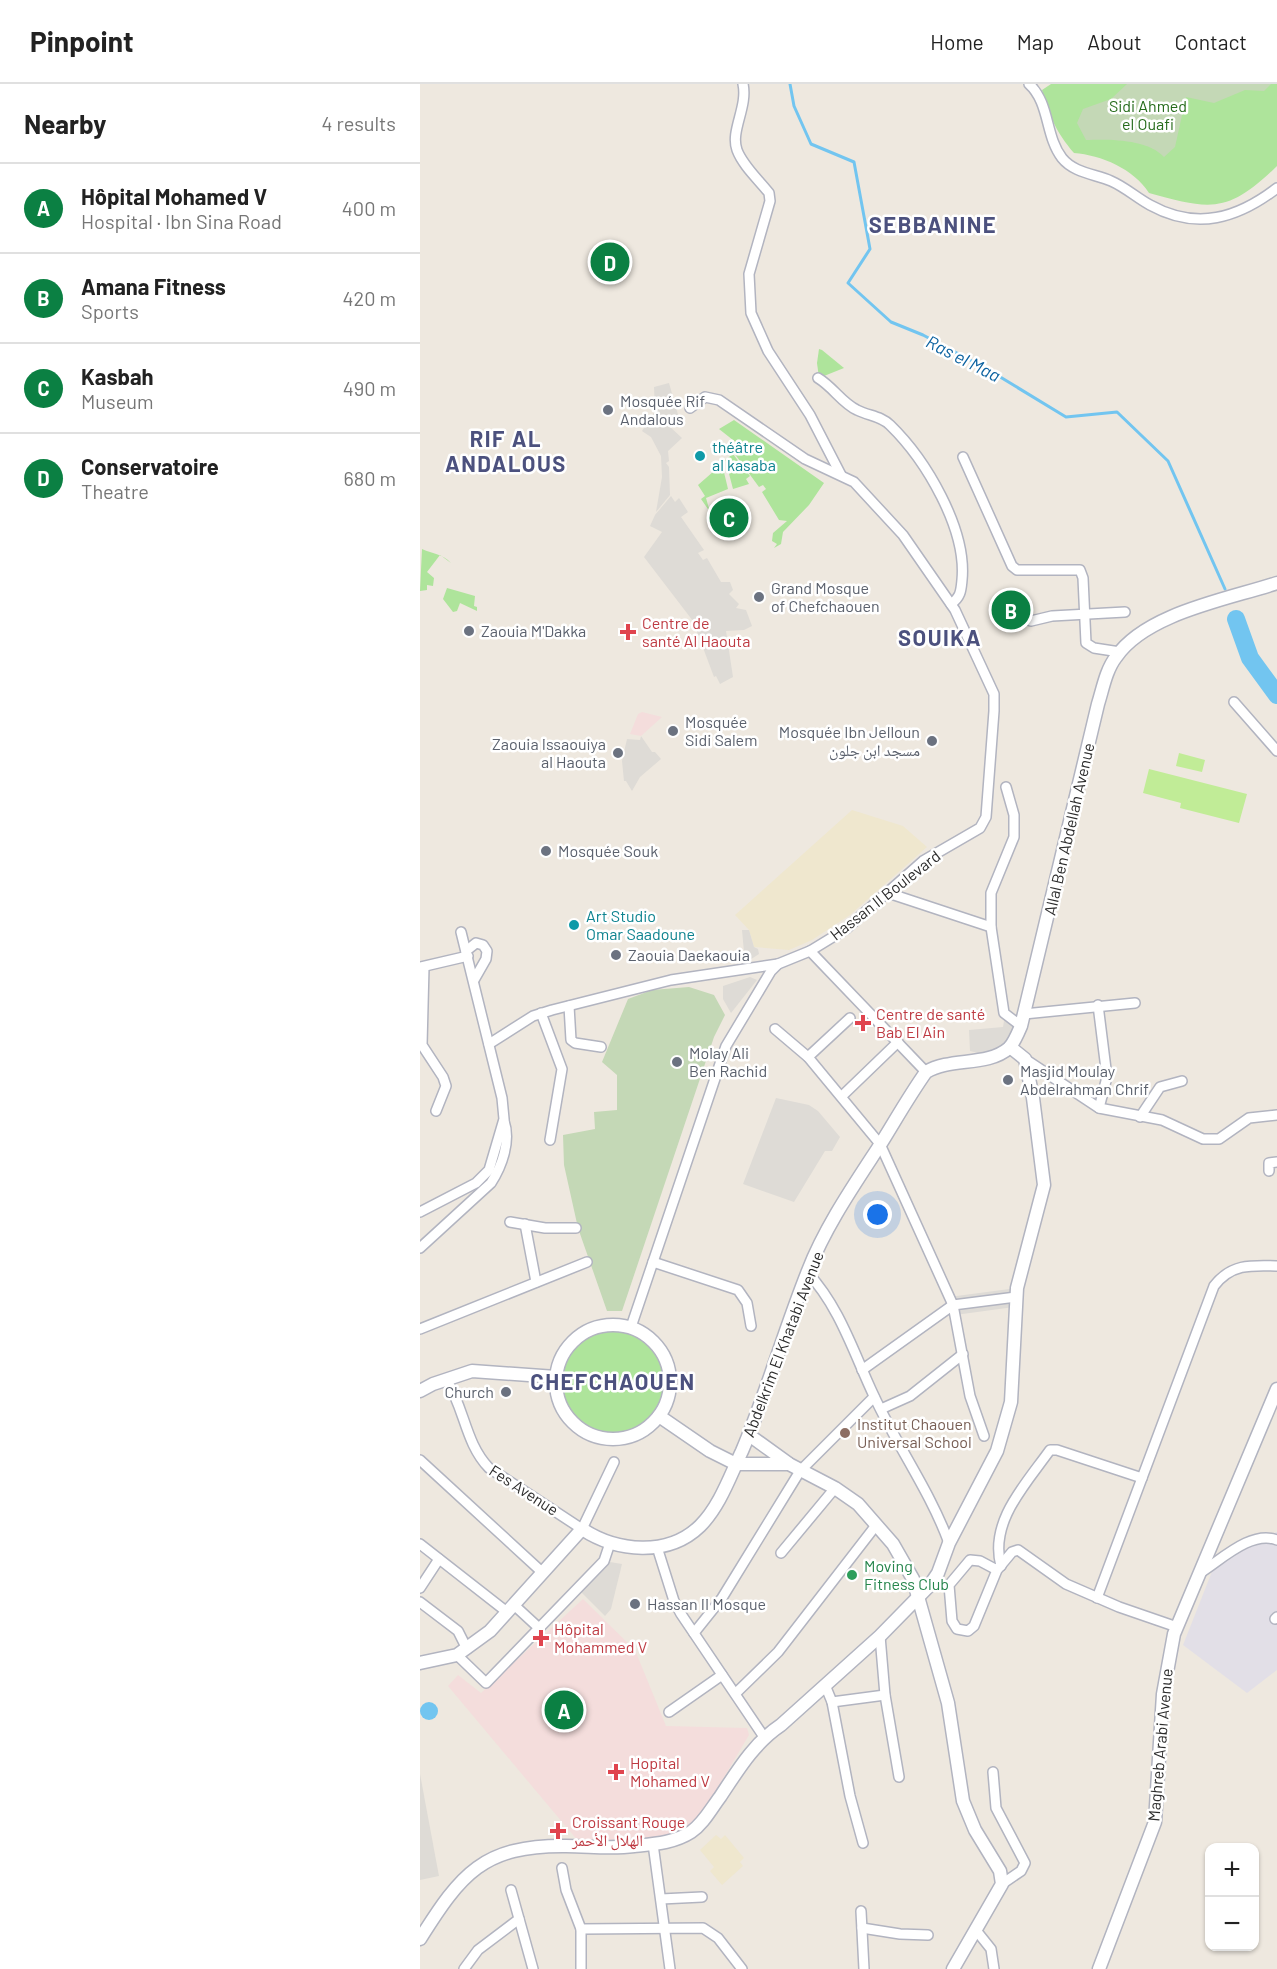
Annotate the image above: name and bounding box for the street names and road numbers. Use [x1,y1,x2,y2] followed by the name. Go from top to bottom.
[1039,741,1098,917] street label: Allal Ben Abdellah Avenue
[826,846,944,944] street label: Hassan II Boulevard
[738,1248,827,1439] street label: Abdelkrim El Khatabi Avenue
[486,1460,562,1519] street label: Fes Avenue
[1143,1668,1176,1822] street label: Maghreb Arabi Avenue

